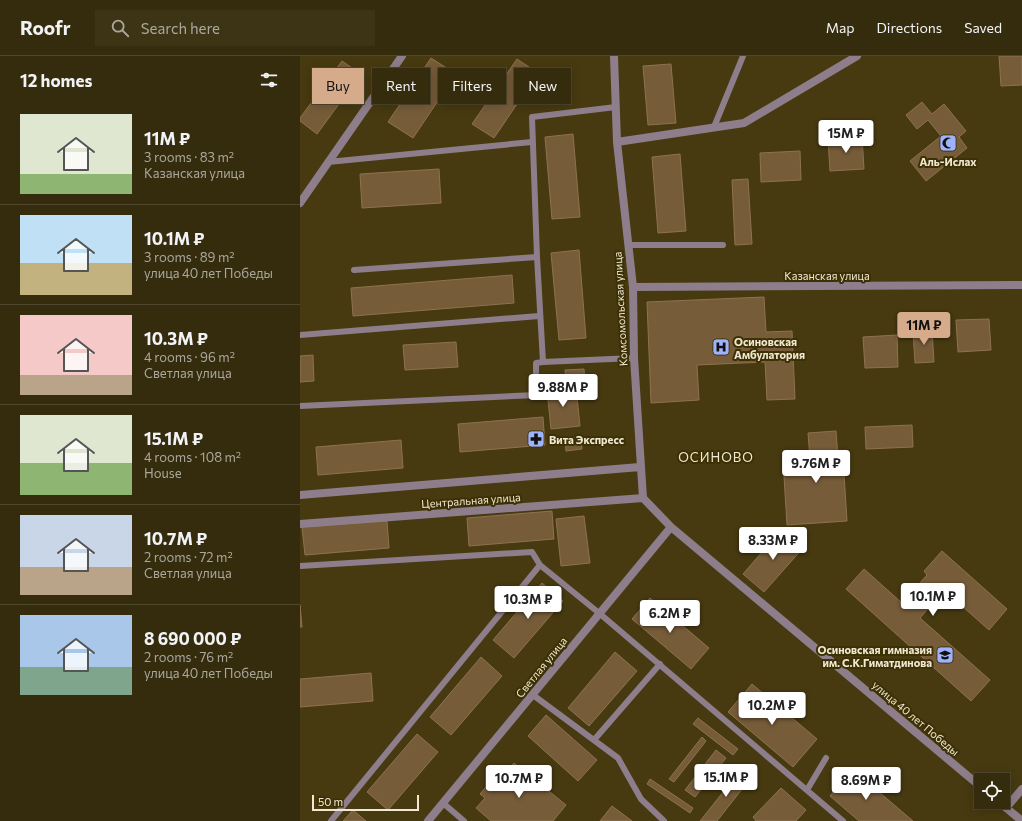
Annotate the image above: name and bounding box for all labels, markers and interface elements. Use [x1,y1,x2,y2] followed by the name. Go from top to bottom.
[95,10,375,46] search box
[20,16,71,39] text: Roofr
[109,17,131,39] icon: search
[141,19,220,37] text: Search here
[826,19,855,36] text: Map
[877,19,942,36] text: Directions
[964,19,1002,36] text: Saved
[312,68,364,104] chip: Buy
[372,68,430,104] chip: Rent
[438,68,506,104] chip: Filters
[514,68,571,104] chip: New
[258,69,280,91] icon: filters
[20,70,92,91] text: 12 homes
[818,120,874,154] pin: 15M ₽
[827,125,865,141] text: 15M ₽
[144,128,190,149] text: 11M ₽
[52,130,100,178] icon: home
[938,133,958,153] mosque icon: Аль-Ислах
[144,149,234,165] text: 3 rooms · 83 m²
[919,155,977,168] place label: Аль-Ислах
[144,165,245,181] text: Казанская улица
[144,228,205,249] text: 10.1M ₽
[52,231,100,279] icon: home
[144,249,235,265] text: 3 rooms · 89 m²
[611,251,629,367] street label: Комсомольская улица
[144,265,273,281] text: улица 40 лет Победы
[784,269,870,282] street label: Казанская улица
[896,312,952,346] pin: 11M ₽
[906,317,942,333] text: 11M ₽
[144,328,208,349] text: 10.3M ₽
[52,331,100,379] icon: home
[734,335,805,361] place label: Осиновская Амбулатория
[711,337,731,357] hospital icon: Осиновская Амбулатория
[144,349,235,365] text: 4 rooms · 96 m²
[144,365,232,381] text: Светлая улица
[526,374,600,408] pin: 9.88M ₽
[538,379,588,395] text: 9.88M ₽
[144,428,203,449] text: 15.1M ₽
[526,429,546,449] pharmacy icon: Вита Экспресс
[52,431,100,479] icon: home
[549,433,624,446] place label: Вита Экспресс
[144,449,241,465] text: 4 rooms · 108 m²
[678,449,754,465] district label: ОСИНОВО
[779,450,853,484] pin: 9.76M ₽
[791,455,841,471] text: 9.76M ₽
[144,465,182,481] text: House
[421,490,521,510] street label: Центральная улица
[736,527,810,561] pin: 8.33M ₽
[144,528,207,549] text: 10.7M ₽
[52,531,100,579] icon: home
[748,532,798,548] text: 8.33M ₽
[144,549,233,565] text: 2 rooms · 72 m²
[144,565,232,581] text: Светлая улица
[896,583,970,617] pin: 10.1M ₽
[491,586,565,620] pin: 10.3M ₽
[910,588,956,604] text: 10.1M ₽
[504,591,552,607] text: 10.3M ₽
[637,600,703,634] pin: 6.2M ₽
[649,605,691,621] text: 6.2M ₽
[144,628,241,649] text: 8 690 000 ₽
[52,631,100,679] icon: home
[513,634,569,700] street label: Светлая улица
[817,643,932,669] place label: Осиновская гимназия им. С.К.Гиматдинова
[935,645,955,665] school or university icon: Осиновская гимназия им. С.К.Гиматдинова
[144,649,233,665] text: 2 rooms · 76 m²
[144,665,273,681] text: улица 40 лет Победы
[870,678,962,758] street label: улица 40 лет Победы
[735,692,809,726] pin: 10.2M ₽
[748,697,796,713] text: 10.2M ₽
[689,764,763,798] pin: 15.1M ₽
[482,765,556,799] pin: 10.7M ₽
[829,767,903,801] pin: 8.69M ₽
[703,769,749,785] text: 15.1M ₽
[495,770,543,786] text: 10.7M ₽
[841,772,891,788] text: 8.69M ₽
[974,773,1010,809] map controls
[974,773,1010,809] button: locate
[312,793,419,812] scale bar
[318,795,343,808] text: 50 m

